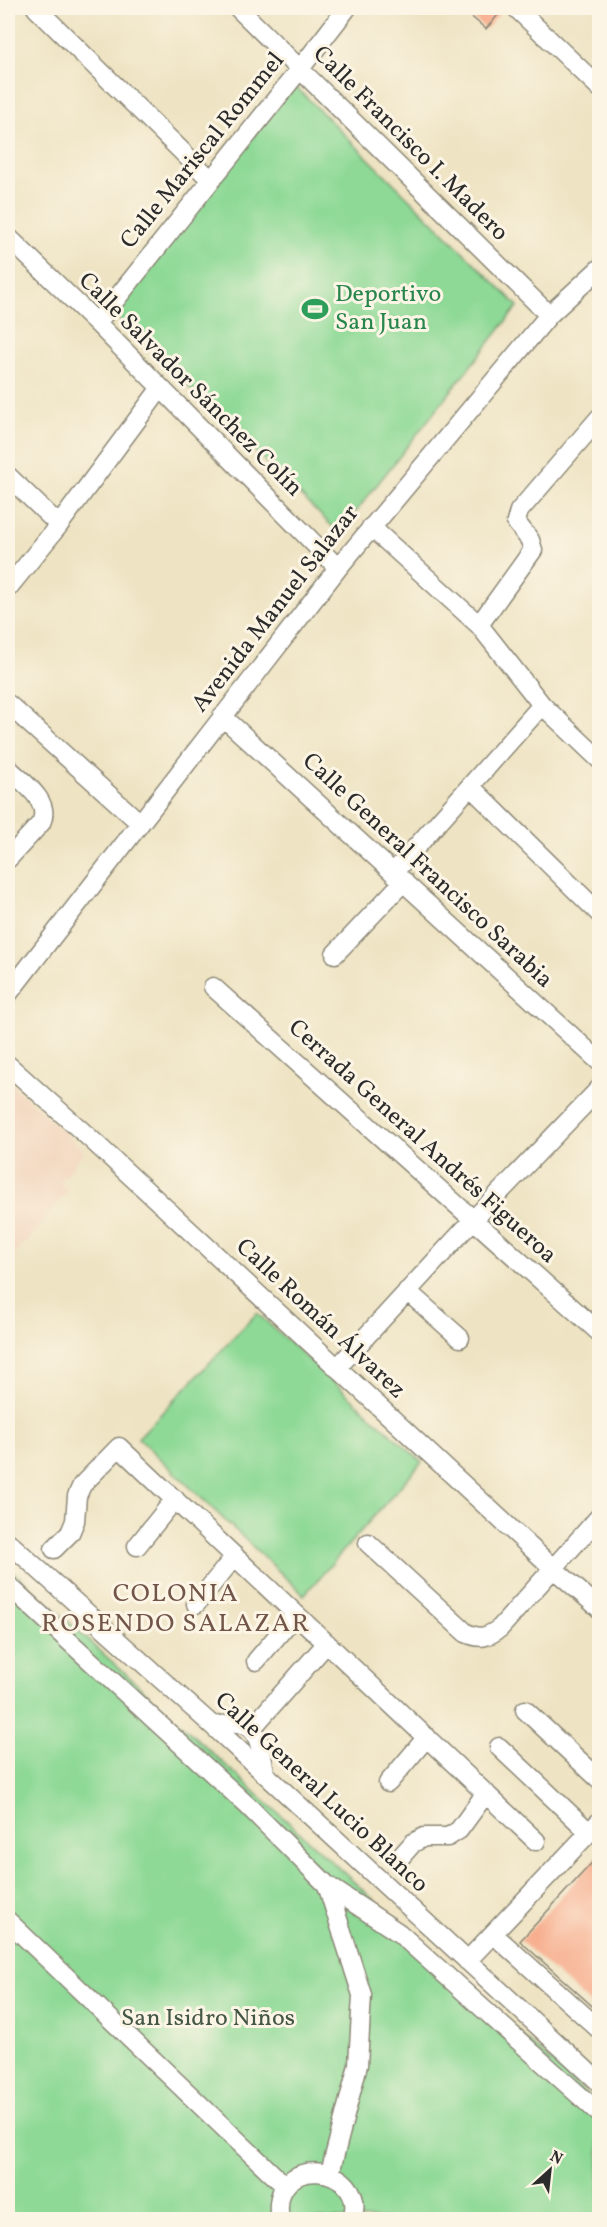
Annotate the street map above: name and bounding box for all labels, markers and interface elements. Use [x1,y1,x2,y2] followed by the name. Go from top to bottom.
[304,38,516,250] street label: Calle Francisco I. Madero
[113,45,293,257] street label: Calle Mariscal Rommel
[70,265,310,505] street label: Calle Salvador Sánchez Colín
[335,278,441,340] place label: Deportivo San Juan
[300,294,330,324] sports icon: Deportivo San Juan
[184,498,368,720] street label: Avenida Manuel Salazar
[294,745,560,997] street label: Calle General Francisco Sarabia
[280,1012,564,1272] street label: Cerrada General Andrés Figueroa
[227,1231,413,1407] street label: Calle Román Álvarez
[41,1576,311,1642] district label: COLONIA ROSENDO SALAZAR
[207,1685,435,1901] street label: Calle General Lucio Blanco
[121,2002,295,2036] park label: San Isidro Niños
[520,2140,580,2200] north arrow
[546,2146,566,2171] text: N

